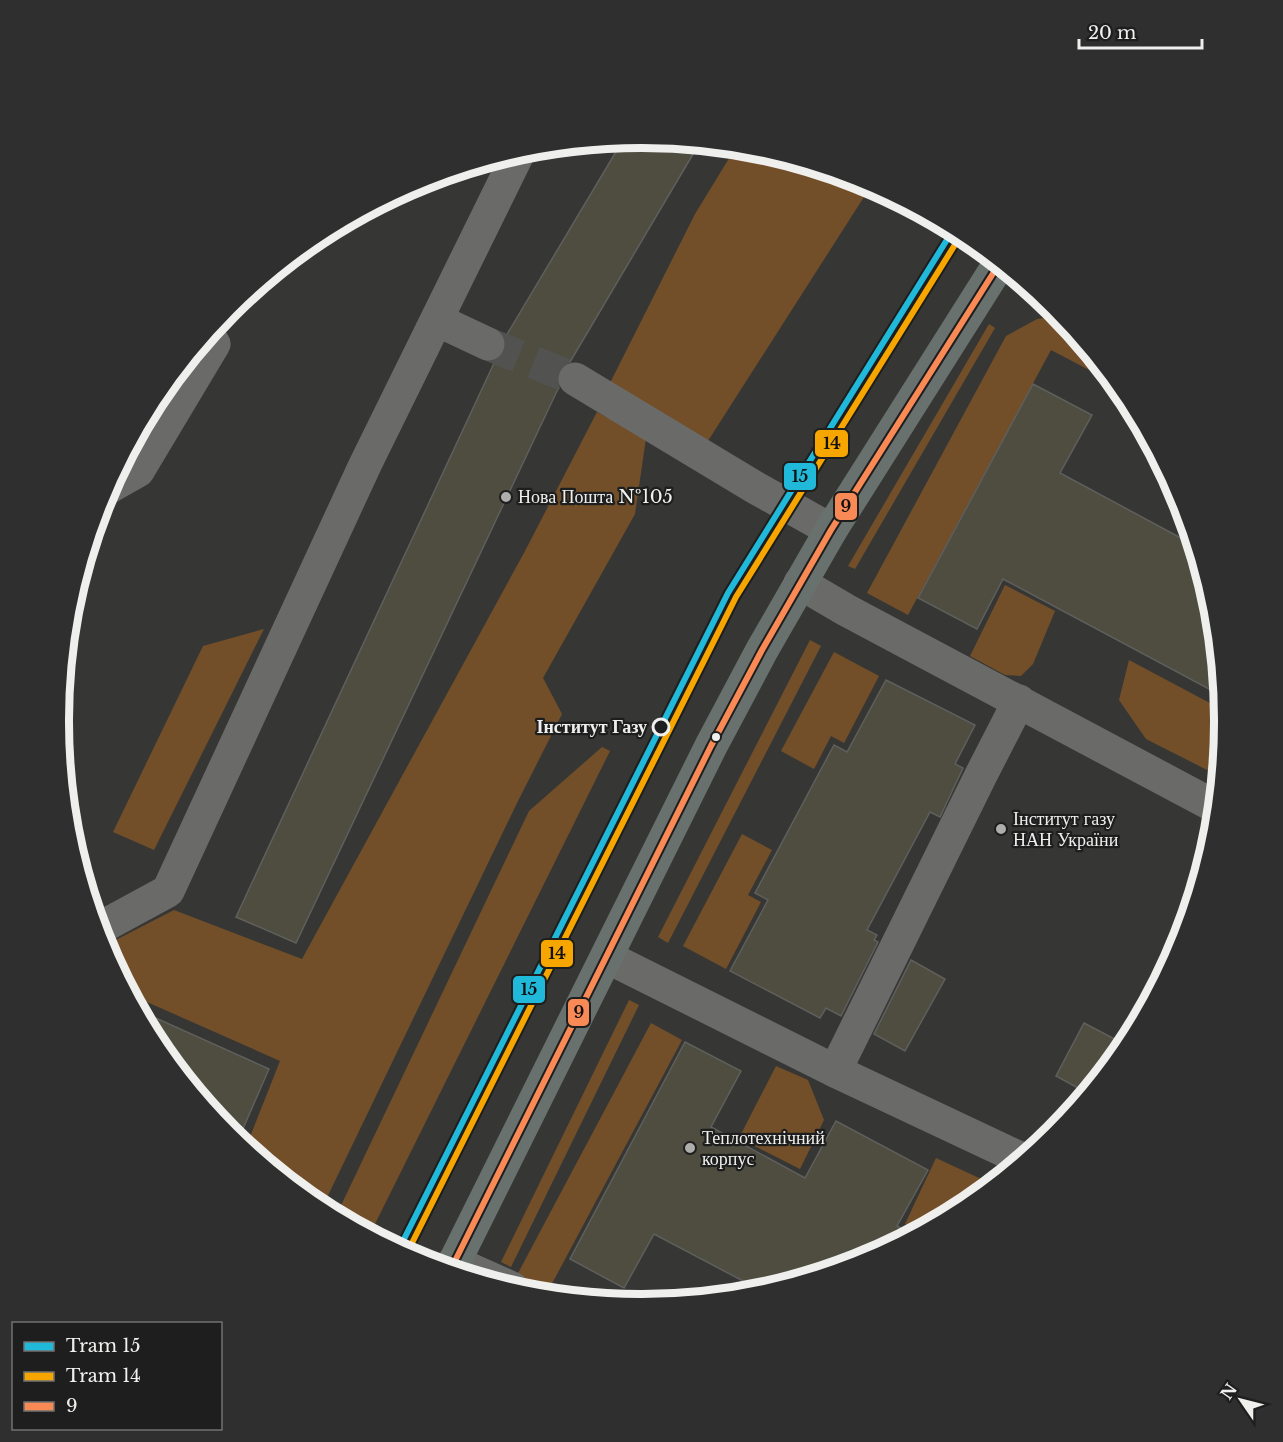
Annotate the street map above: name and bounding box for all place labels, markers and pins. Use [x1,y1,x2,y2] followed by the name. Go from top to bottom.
[518,486,673,508] place label: Нова Пошта №105
[499,490,513,504] marker: Нова Пошта №105
[536,716,647,738] place label: Інститут Газу
[652,718,670,736] marker: Інститут Газу
[710,731,722,743] unlabelled marker
[1013,808,1119,851] place label: Інститут газу НАН України
[994,822,1008,836] marker: Інститут газу НАН України
[702,1127,825,1170] place label: Теплотехнічний корпус
[683,1141,697,1155] marker: Теплотехнічний корпус

